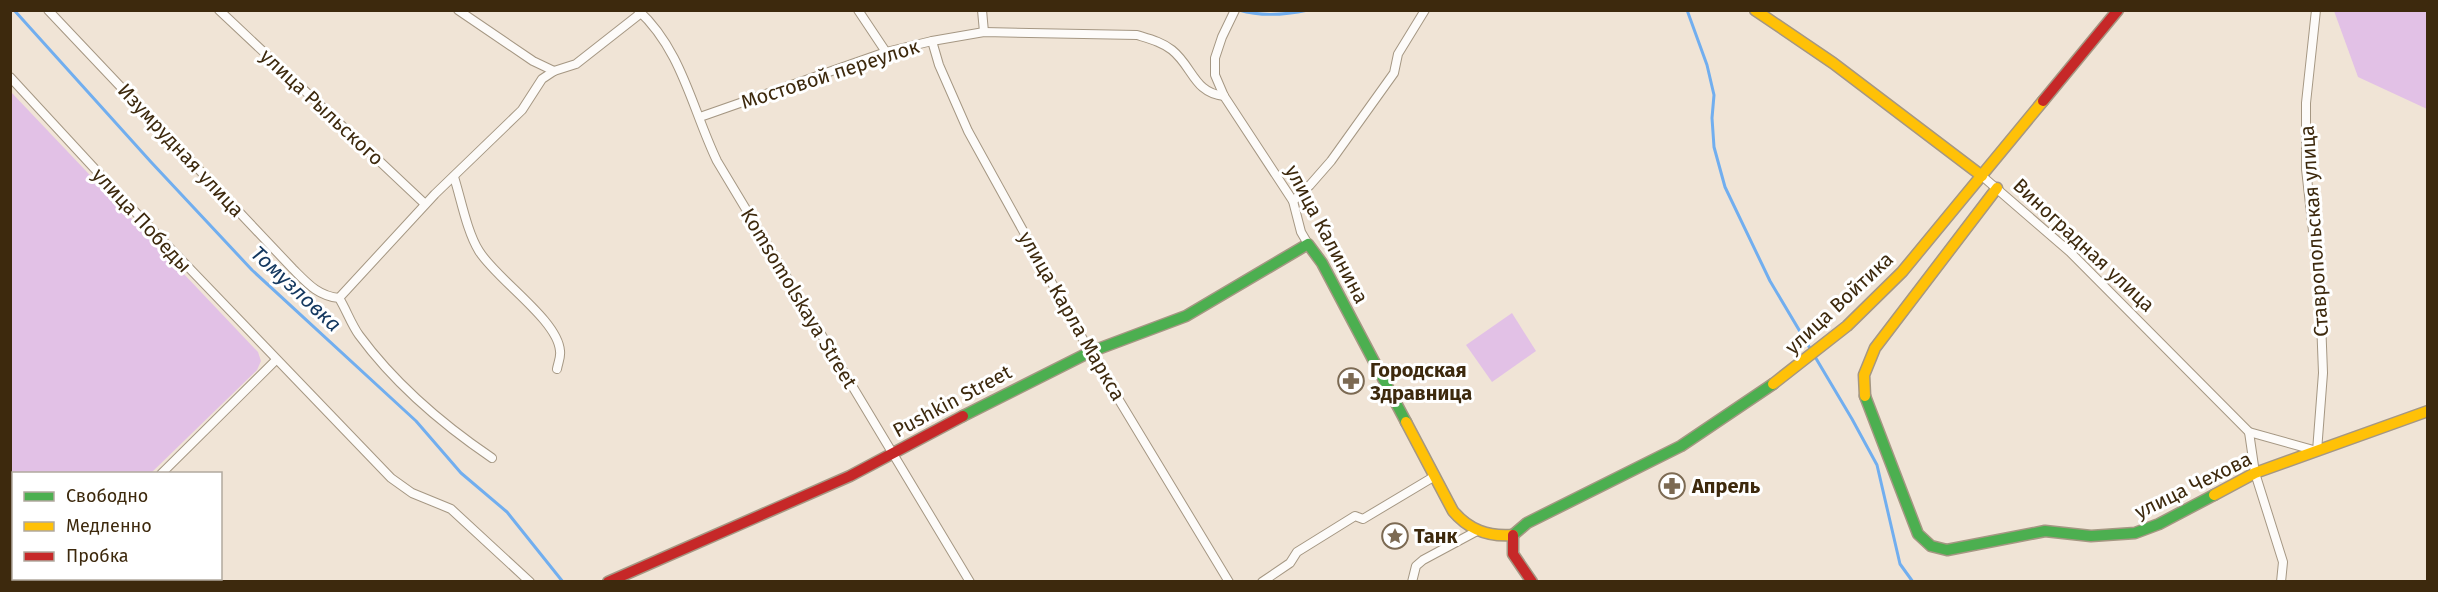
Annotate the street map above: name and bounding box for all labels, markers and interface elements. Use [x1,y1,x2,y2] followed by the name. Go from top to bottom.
[738,34,923,114] street label: Мостовой переулок
[255,44,389,170] street label: улица Рыльского
[113,78,249,222] street label: Изумрудная улица
[2295,125,2333,337] street label: Ставропольская улица
[1280,161,1374,307] street label: улица Калинина
[87,163,197,277] street label: улица Победы
[2008,173,2160,317] street label: Виноградная улица
[736,204,863,393] street label: Komsomolskaya Street
[1014,227,1130,405] street label: улица Карла Маркса
[245,241,347,337] water label: Томузловка
[1780,247,1898,359] street label: улица Войтика
[1369,358,1472,405] place label: Городская Здравница
[889,359,1016,442] street label: Pushkin Street
[1336,366,1366,396] pharmacy icon: Городская Здравница
[2131,446,2255,524] street label: улица Чехова
[1657,471,1687,501] pharmacy icon: Апрель
[12,472,222,580] legend
[1691,474,1761,498] place label: Апрель
[66,485,148,507] text: Свободно
[66,515,152,537] text: Медленно
[1380,521,1410,551] place icon: Танк
[1414,524,1458,548] place label: Танк
[66,545,129,567] text: Пробка

